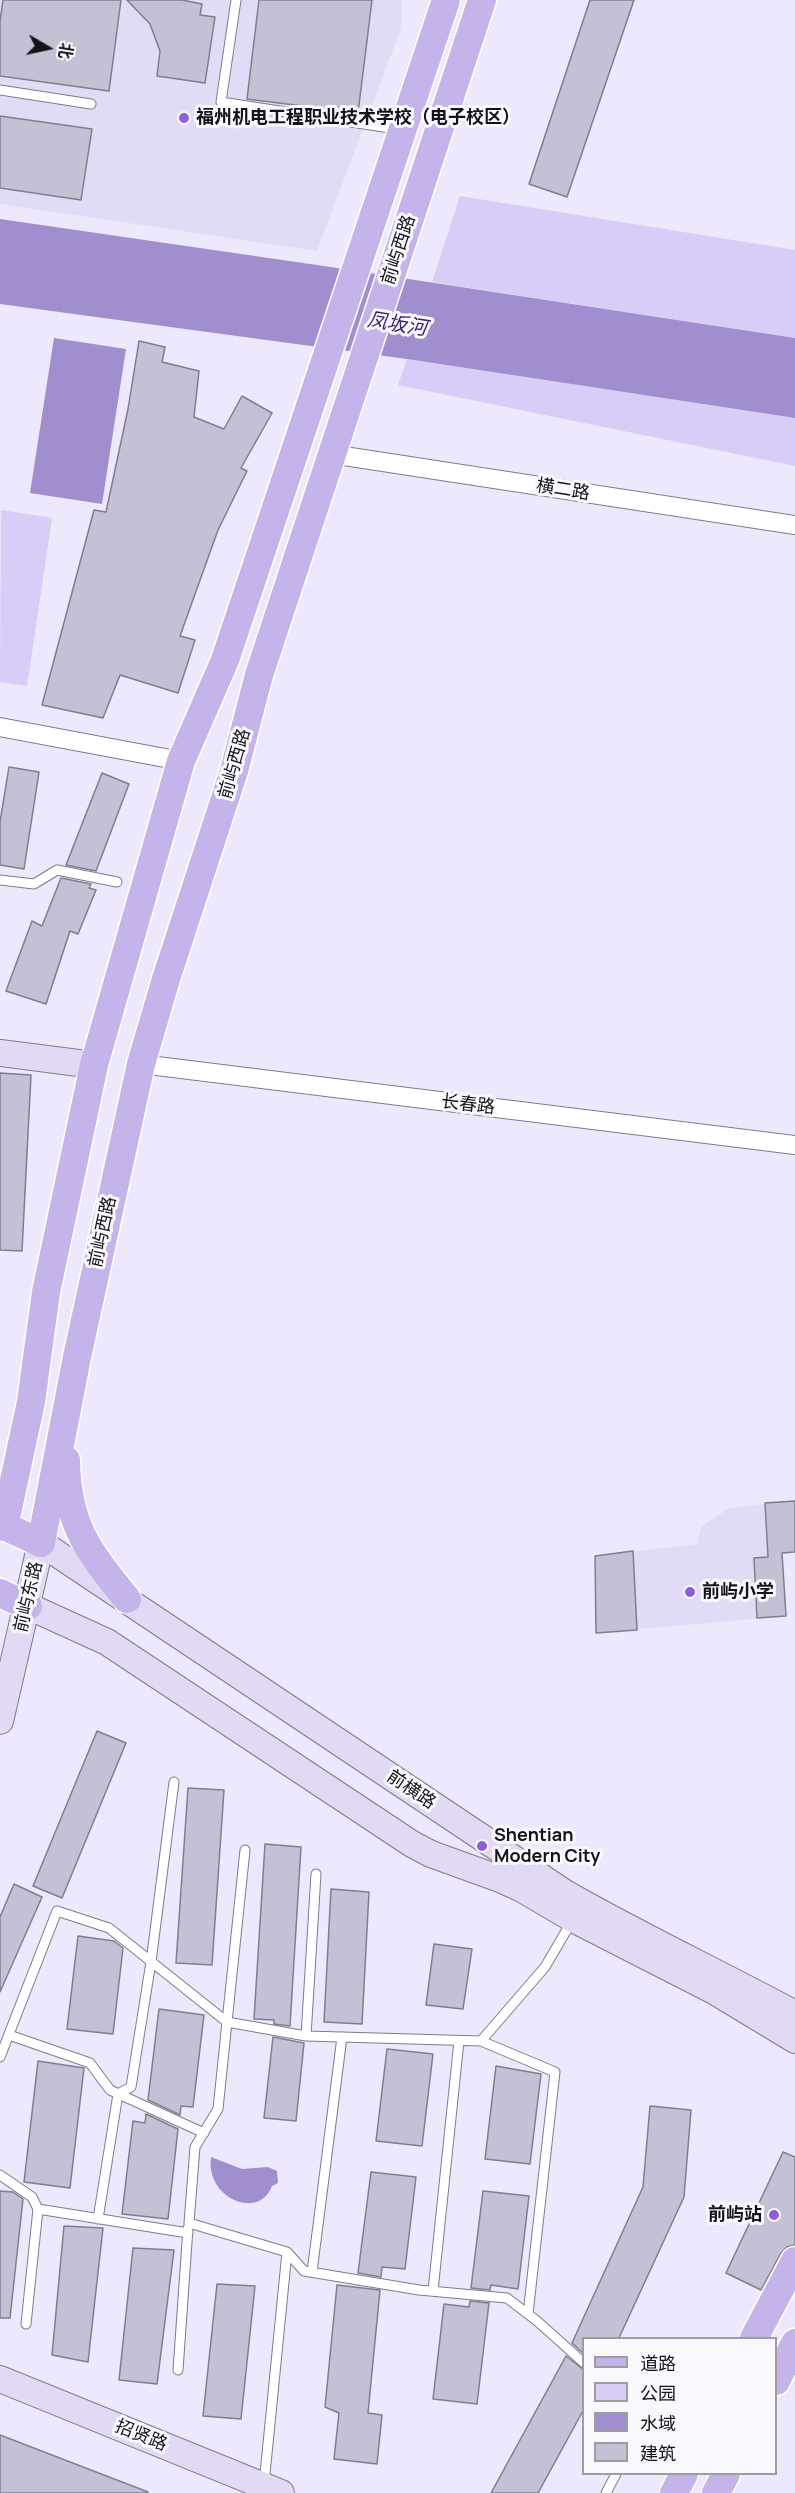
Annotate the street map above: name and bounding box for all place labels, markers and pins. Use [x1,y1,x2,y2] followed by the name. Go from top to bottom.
[196,107,520,129] place label: 福州机电工程职业技术学校（电子校区）
[177,111,191,125] marker: 福州机电工程职业技术学校（电子校区）
[702,1581,774,1603] place label: 前屿小学
[683,1585,697,1599] marker: 前屿小学
[494,1825,600,1868] place label: Shentian Modern City
[475,1839,489,1853] marker: Shentian Modern City
[708,2204,762,2226] place label: 前屿站
[767,2208,781,2222] marker: 前屿站

